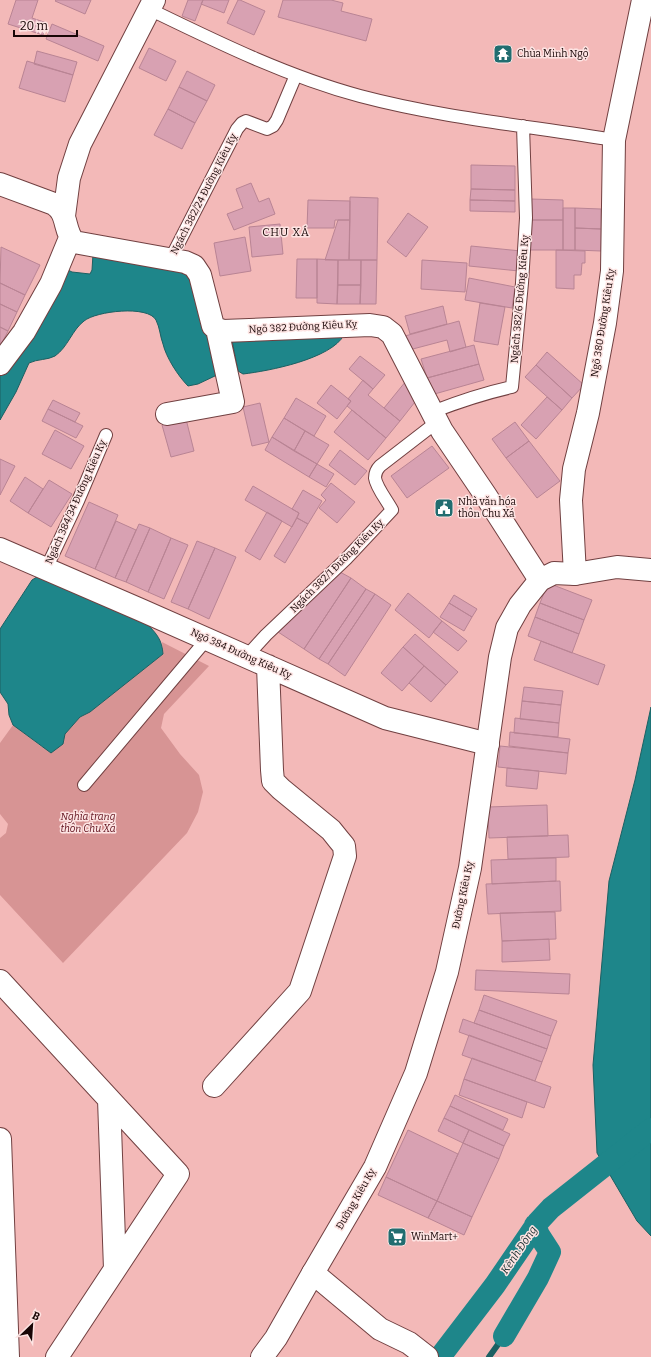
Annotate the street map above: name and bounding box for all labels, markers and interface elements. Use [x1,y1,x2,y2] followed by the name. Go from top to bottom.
[14,12,77,38] scale bar
[20,19,49,33] text: 20 m
[492,43,514,65] temple icon: Chùa Minh Ngộ
[517,47,589,60] place label: Chùa Minh Ngộ
[167,131,240,256] street label: Ngách 382/24 Đường Kiêu Kỵ
[262,225,310,239] district label: CHU XÁ
[507,234,532,364] street label: Ngách 382/6 Đường Kiêu Kỵ
[587,267,618,378] street label: Ngõ 380 Đường Kiêu Kỵ
[248,317,358,336] street label: Ngõ 382 Đường Kiêu Kỵ
[42,437,109,566] street label: Ngách 384/34 Đường Kiêu Kỵ
[458,495,516,520] place label: Nhà văn hóa thôn Chu Xá
[433,497,455,519] public building icon: Nhà văn hóa thôn Chu Xá
[287,516,387,615] street label: Ngách 382/1 Đường Kiêu Kỵ
[189,625,294,682] street label: Ngõ 384 Đường Kiêu Kỵ
[60,811,116,835] park label: Nghĩa trang thôn Chu Xá
[449,859,476,930] street label: Đường Kiêu Kỵ
[333,1165,379,1232] street label: Đường Kiêu Kỵ
[498,1224,540,1276] water label: Kênh Đông
[386,1226,408,1248] supermarket icon: WinMart+
[411,1231,458,1243] place label: WinMart+
[12,1305,52,1345] north arrow
[30,1309,42,1324] text: B

